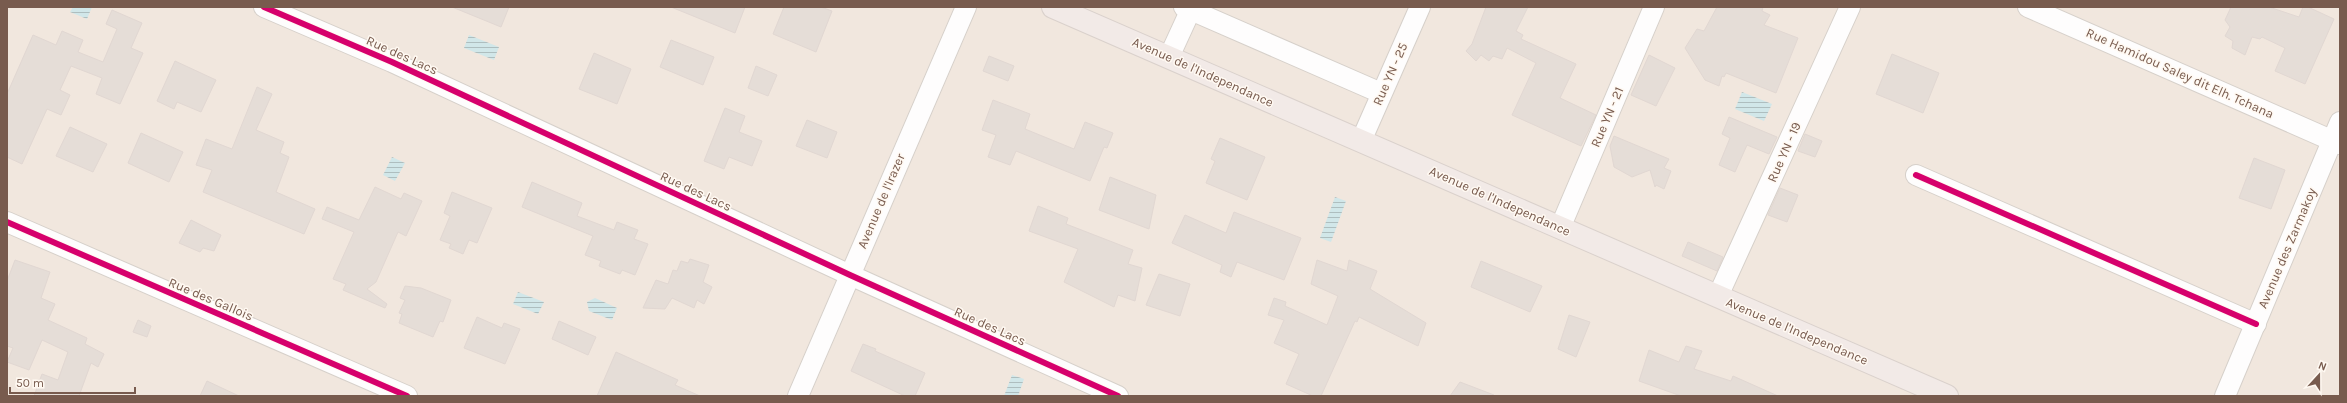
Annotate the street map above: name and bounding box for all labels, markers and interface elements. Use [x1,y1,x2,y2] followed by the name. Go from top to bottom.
[2084,25,2276,121] street label: Rue Hamidou Saley dit Elh. Tchana
[364,33,440,78] street label: Rue des Lacs
[1130,34,1276,110] street label: Avenue de l'Independance
[1369,40,1411,108] street label: Rue YN - 25
[1588,85,1626,149] street label: Rue YN - 21
[1764,120,1804,184] street label: Rue YN - 19
[854,151,908,251] street label: Avenue de l'Irazer
[1427,163,1573,239] street label: Avenue de l'Independance
[658,168,734,214] street label: Rue des Lacs
[2255,185,2319,311] street label: Avenue des Zarmakoy
[166,274,256,324] street label: Rue des Gallois
[1724,294,1871,368] street label: Avenue de l'Independance
[952,304,1028,349] street label: Rue des Lacs
[2299,355,2339,395] north arrow
[2316,359,2328,374] text: N
[10,369,135,395] scale bar
[16,376,44,390] text: 50 m

